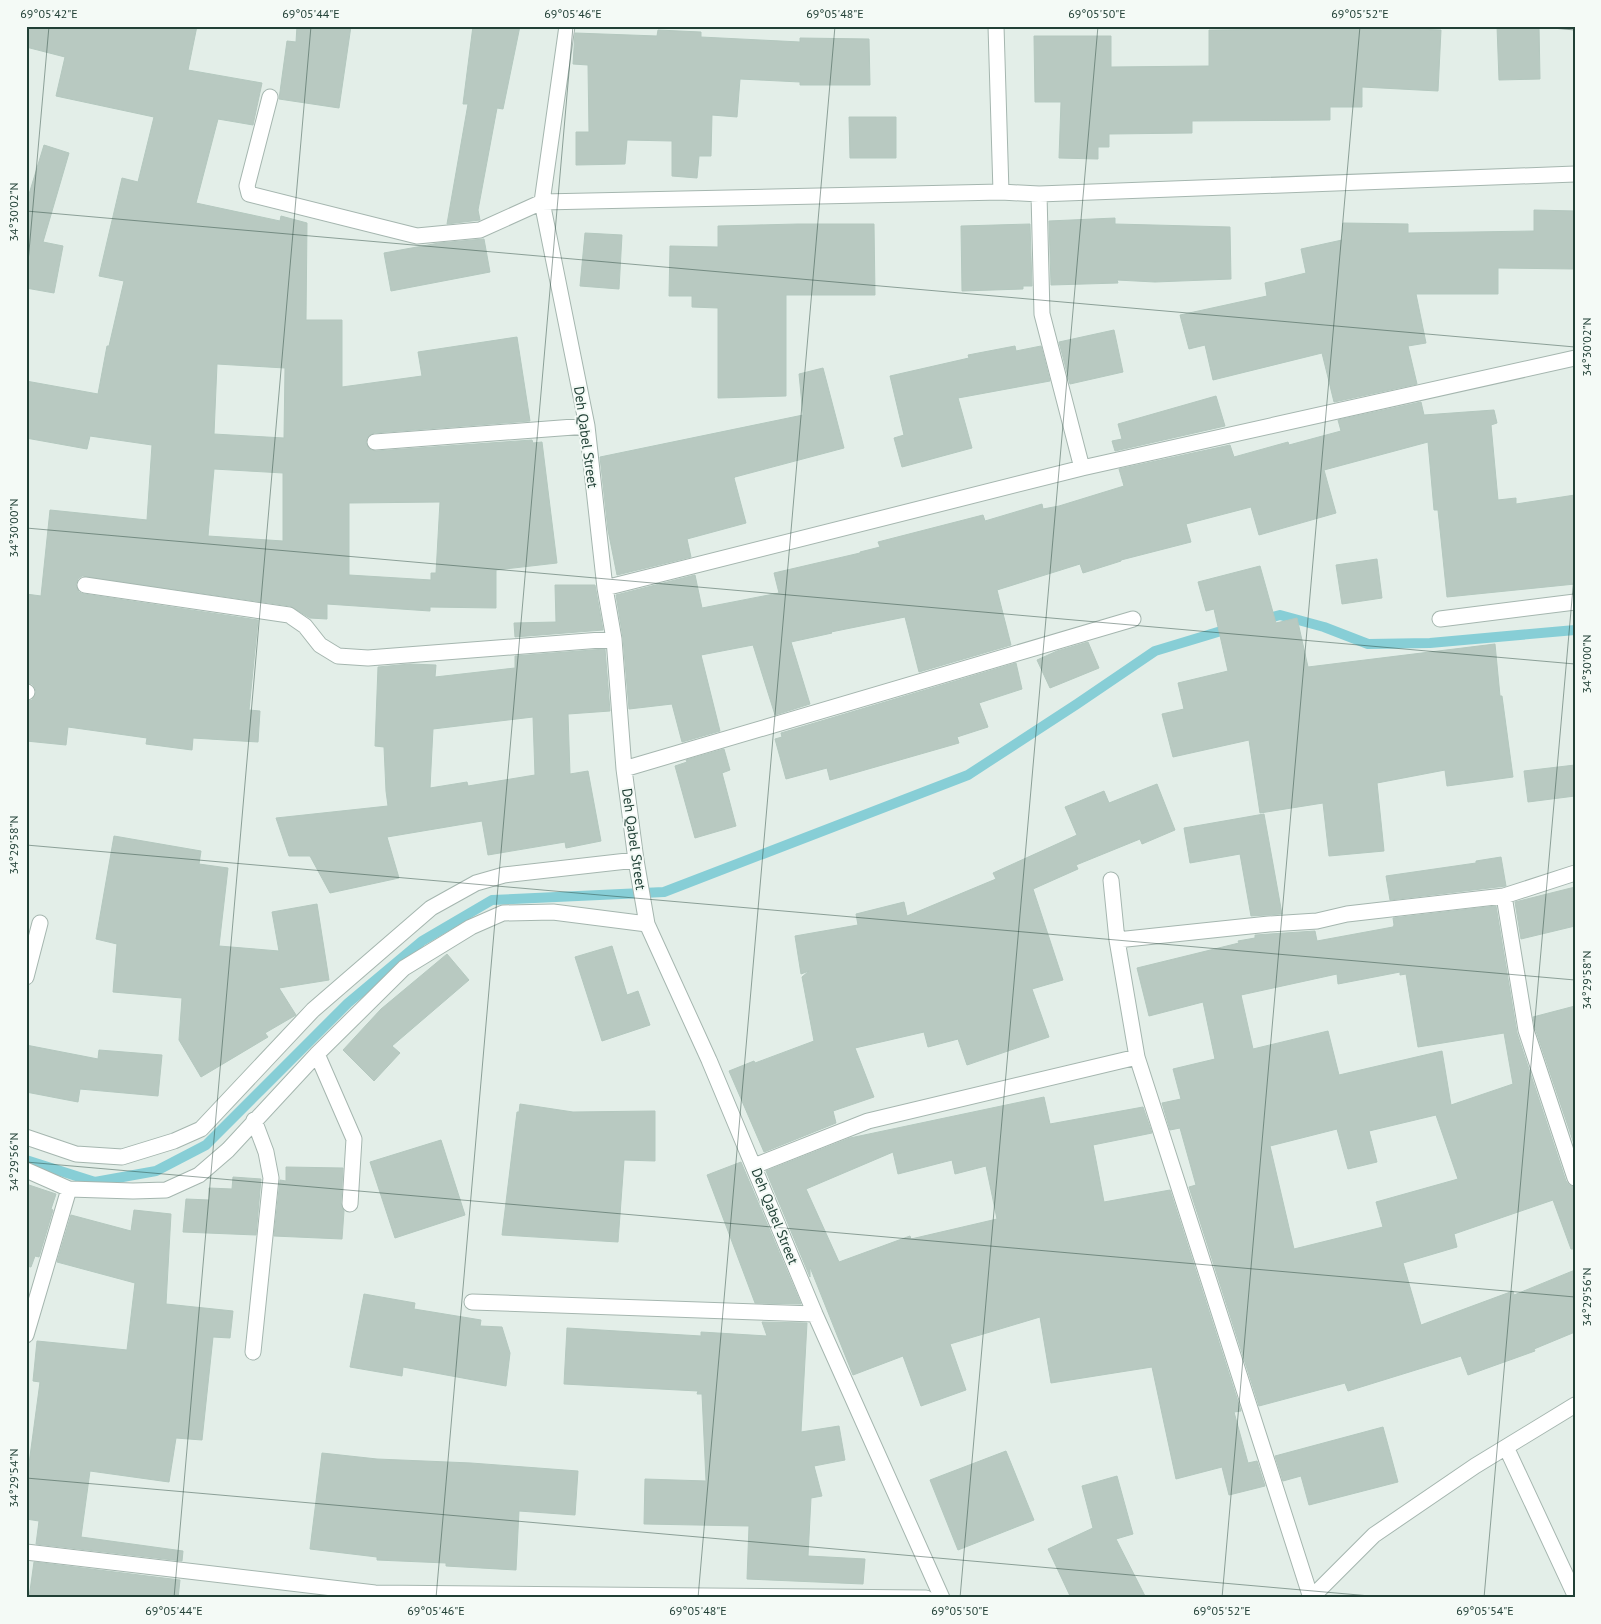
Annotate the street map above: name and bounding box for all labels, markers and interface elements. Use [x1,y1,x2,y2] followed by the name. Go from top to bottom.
[20,6,78,21] text: 69°05'42"E
[282,6,340,21] text: 69°05'44"E
[544,6,602,21] text: 69°05'46"E
[806,6,864,21] text: 69°05'48"E
[1068,6,1126,21] text: 69°05'50"E
[1331,6,1389,21] text: 69°05'52"E
[6,182,21,242] text: 34°30'02"N
[1579,317,1594,377] text: 34°30'02"N
[570,385,602,489] street label: Deh Qabel Street
[6,498,21,558] text: 34°30'00"N
[1579,634,1594,694] text: 34°30'00"N
[618,787,650,891] street label: Deh Qabel Street
[6,815,21,875] text: 34°29'58"N
[1579,950,1594,1010] text: 34°29'58"N
[6,1132,21,1192] text: 34°29'56"N
[747,1165,803,1267] street label: Deh Qabel Street
[1579,1267,1594,1327] text: 34°29'56"N
[6,1448,21,1508] text: 34°29'54"N
[145,1603,203,1618] text: 69°05'44"E
[407,1603,465,1618] text: 69°05'46"E
[669,1603,727,1618] text: 69°05'48"E
[931,1603,989,1618] text: 69°05'50"E
[1193,1603,1251,1618] text: 69°05'52"E
[1456,1603,1514,1618] text: 69°05'54"E

